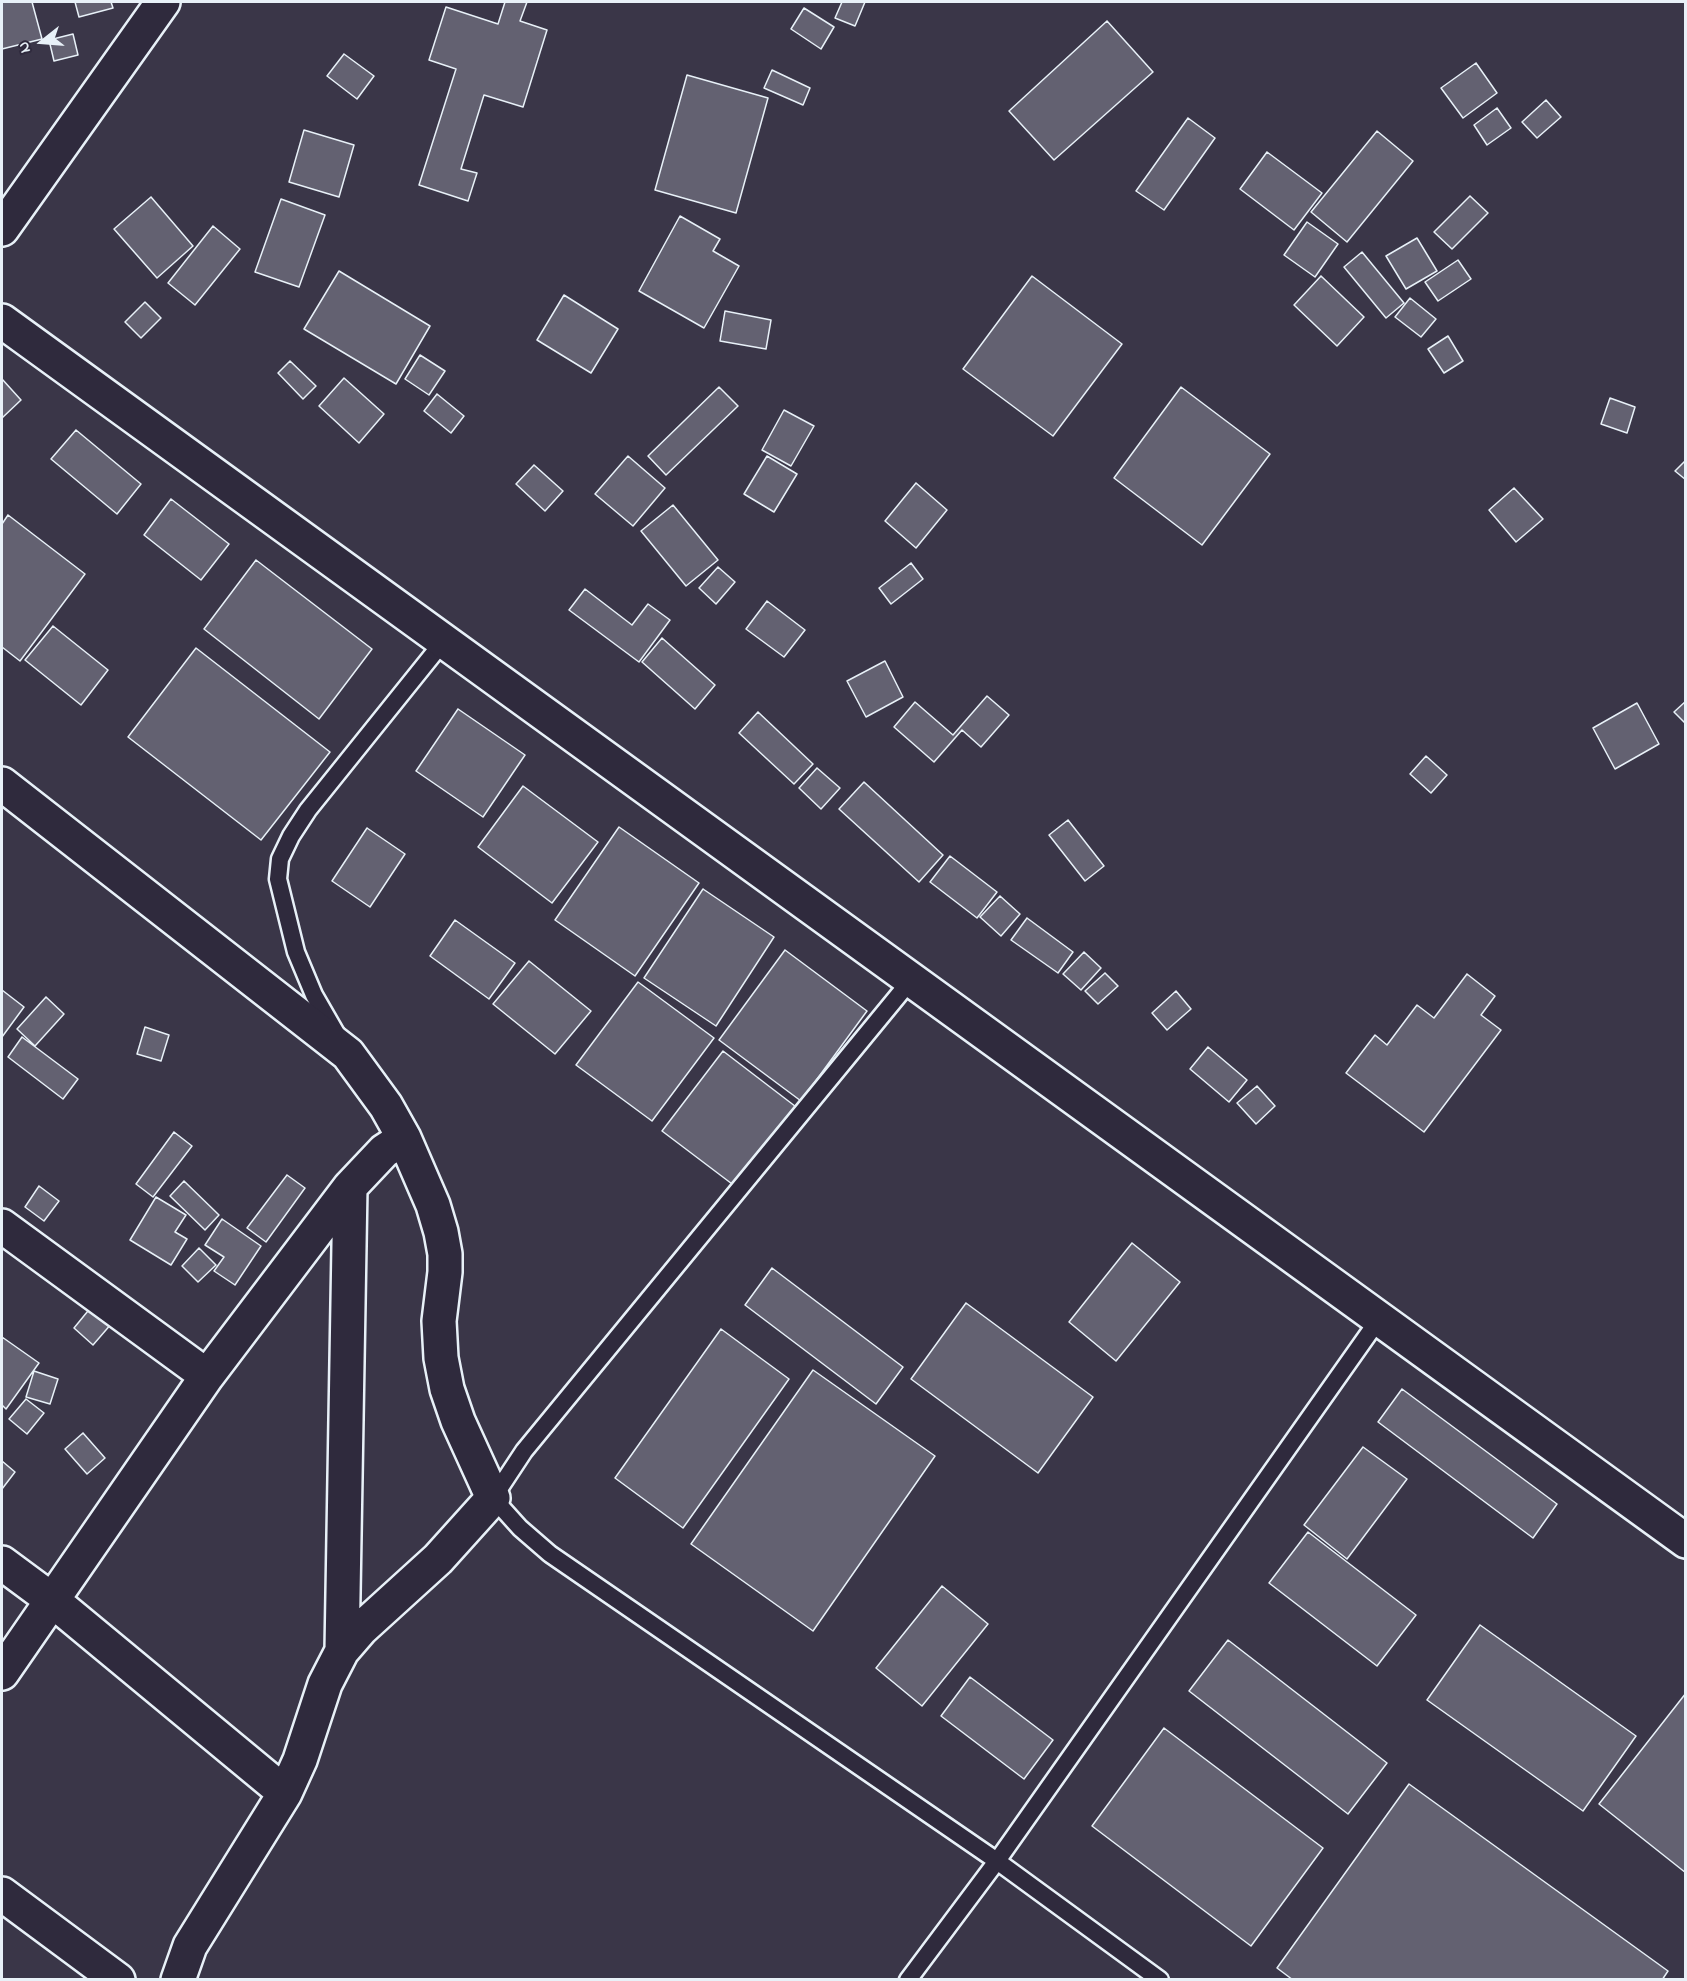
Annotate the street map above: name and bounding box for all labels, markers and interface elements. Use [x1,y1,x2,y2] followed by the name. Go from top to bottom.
[12,12,72,72] north arrow
[12,39,38,56] text: N

